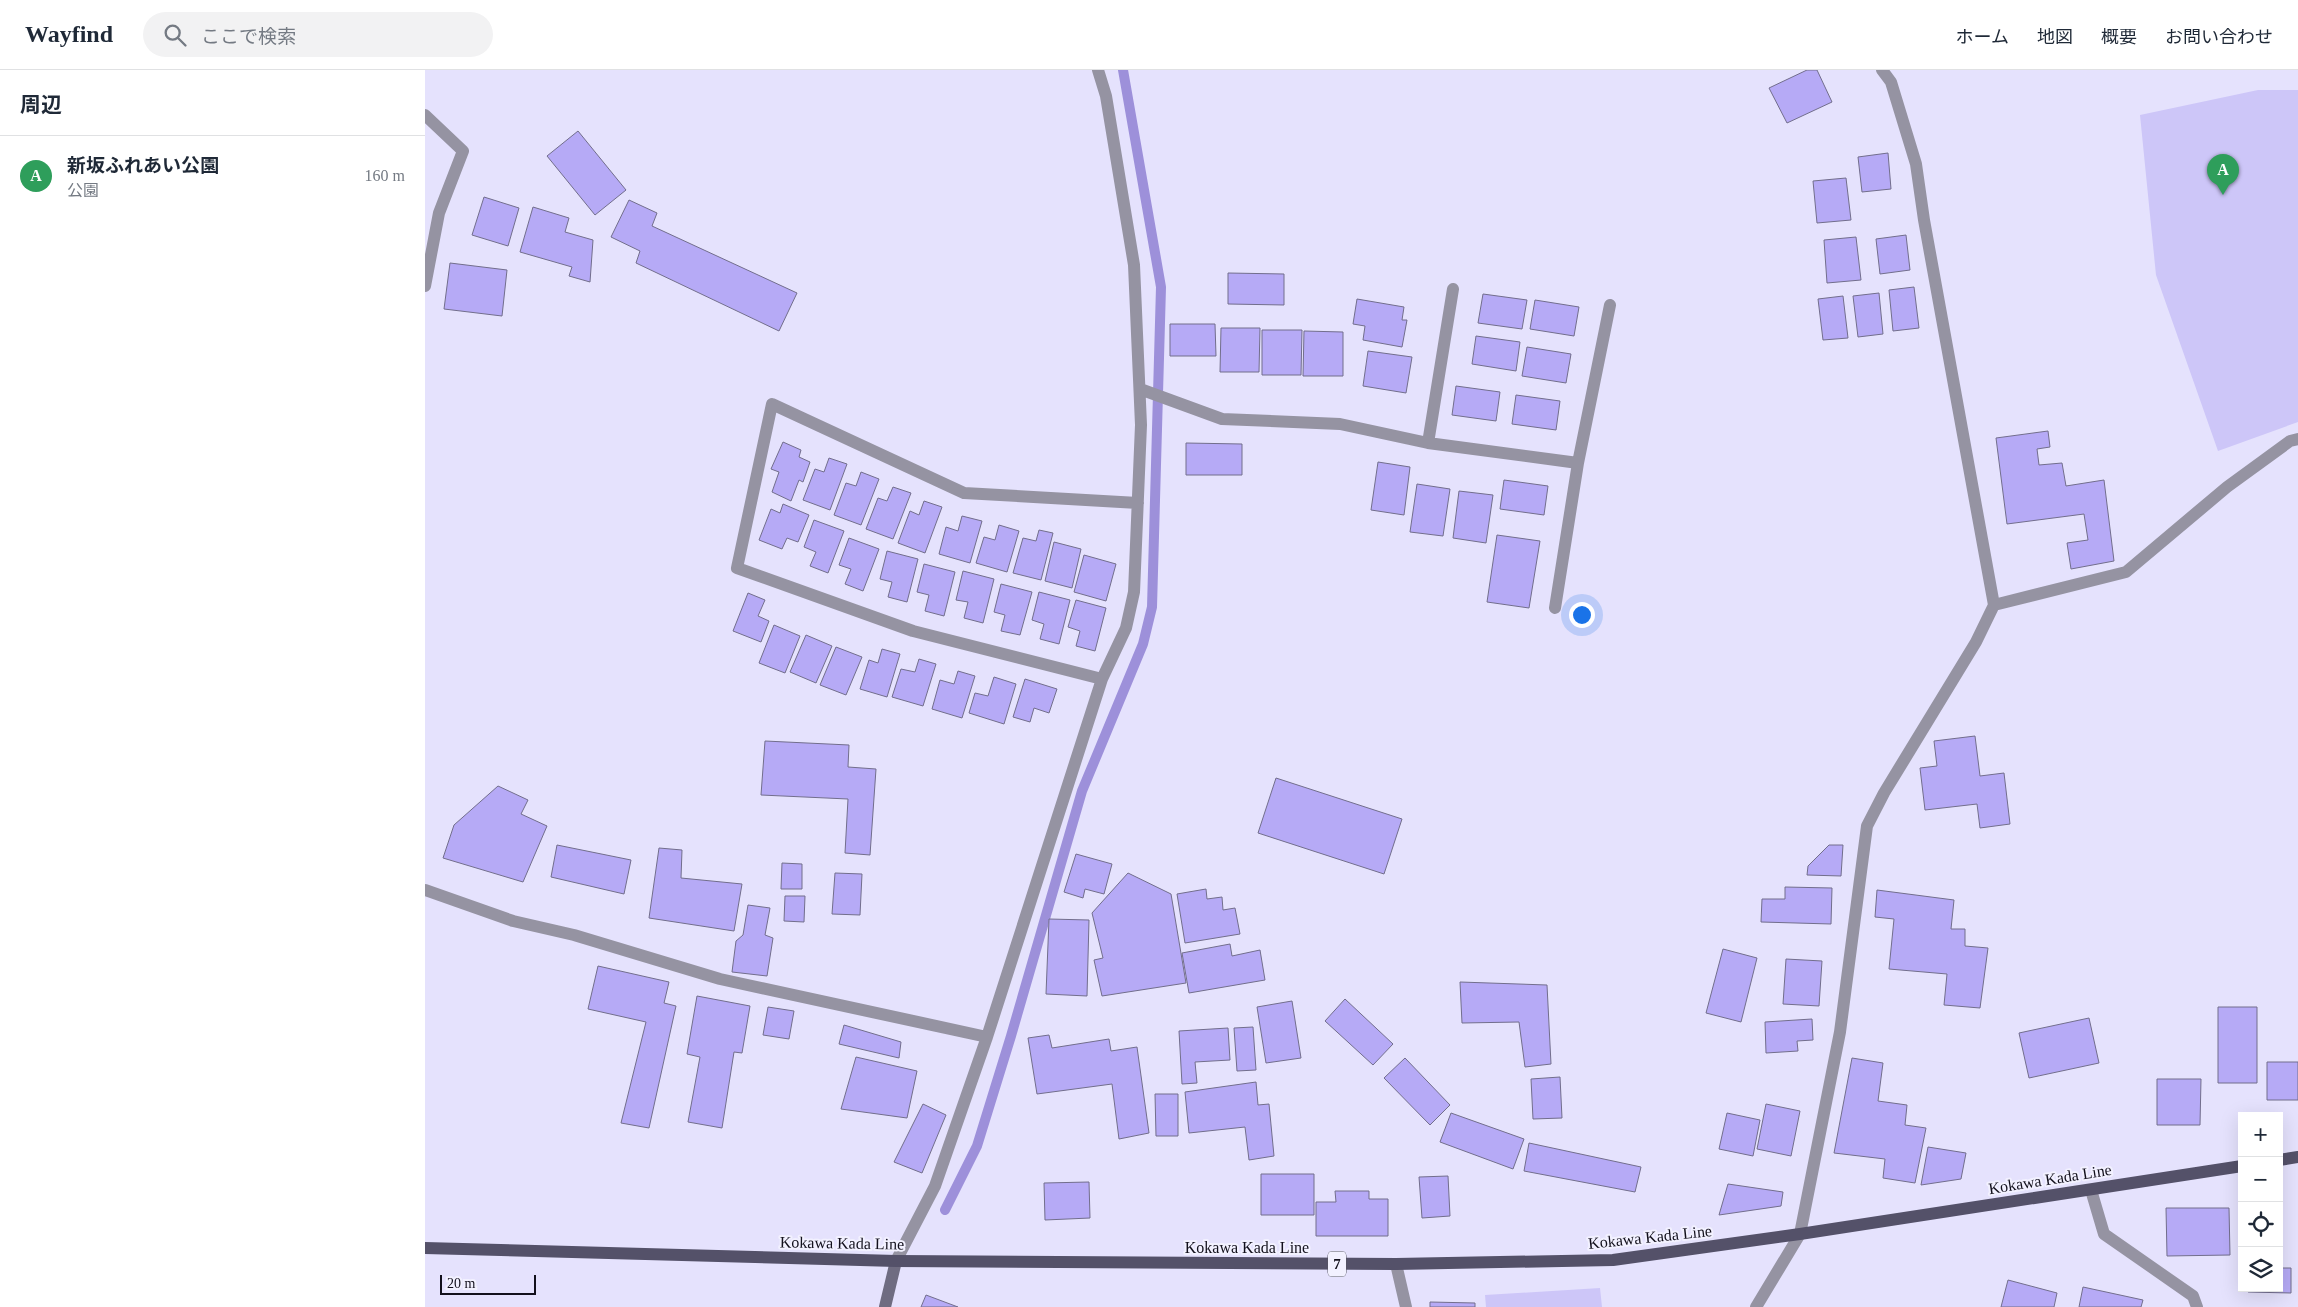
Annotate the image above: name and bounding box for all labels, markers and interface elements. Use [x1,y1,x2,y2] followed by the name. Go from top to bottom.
[143,12,493,57] search box
[25,21,113,47] text: Wayfind
[161,21,189,49] icon: search
[201,26,296,47] text: ここで検索
[1956,27,2009,47] text: ホーム
[2037,27,2073,47] text: 地図
[2101,27,2137,47] text: 概要
[2165,27,2273,47] text: お問い合わせ
[20,93,62,117] text: 周辺
[2207,154,2239,195] pin: A
[67,155,219,176] text: 新坂ふれあい公園
[30,167,42,184] text: A
[365,167,405,184] text: 160 m
[67,182,99,199] text: 公園
[1569,602,1595,628] your location
[2238,1112,2283,1292] map controls
[2238,1112,2283,1157] button: +
[2238,1157,2283,1202] button: −
[1987,1161,2113,1197] street label: Kokawa Kada Line
[2238,1202,2283,1247] button: locate
[1587,1222,1713,1252] street label: Kokawa Kada Line
[780,1233,904,1253] street label: Kokawa Kada Line
[1185,1239,1309,1256] street label: Kokawa Kada Line
[2238,1247,2283,1292] button: layers
[1328,1252,1346,1276] road number: 7
[440,1272,536,1295] scale bar
[447,1276,475,1291] text: 20 m

